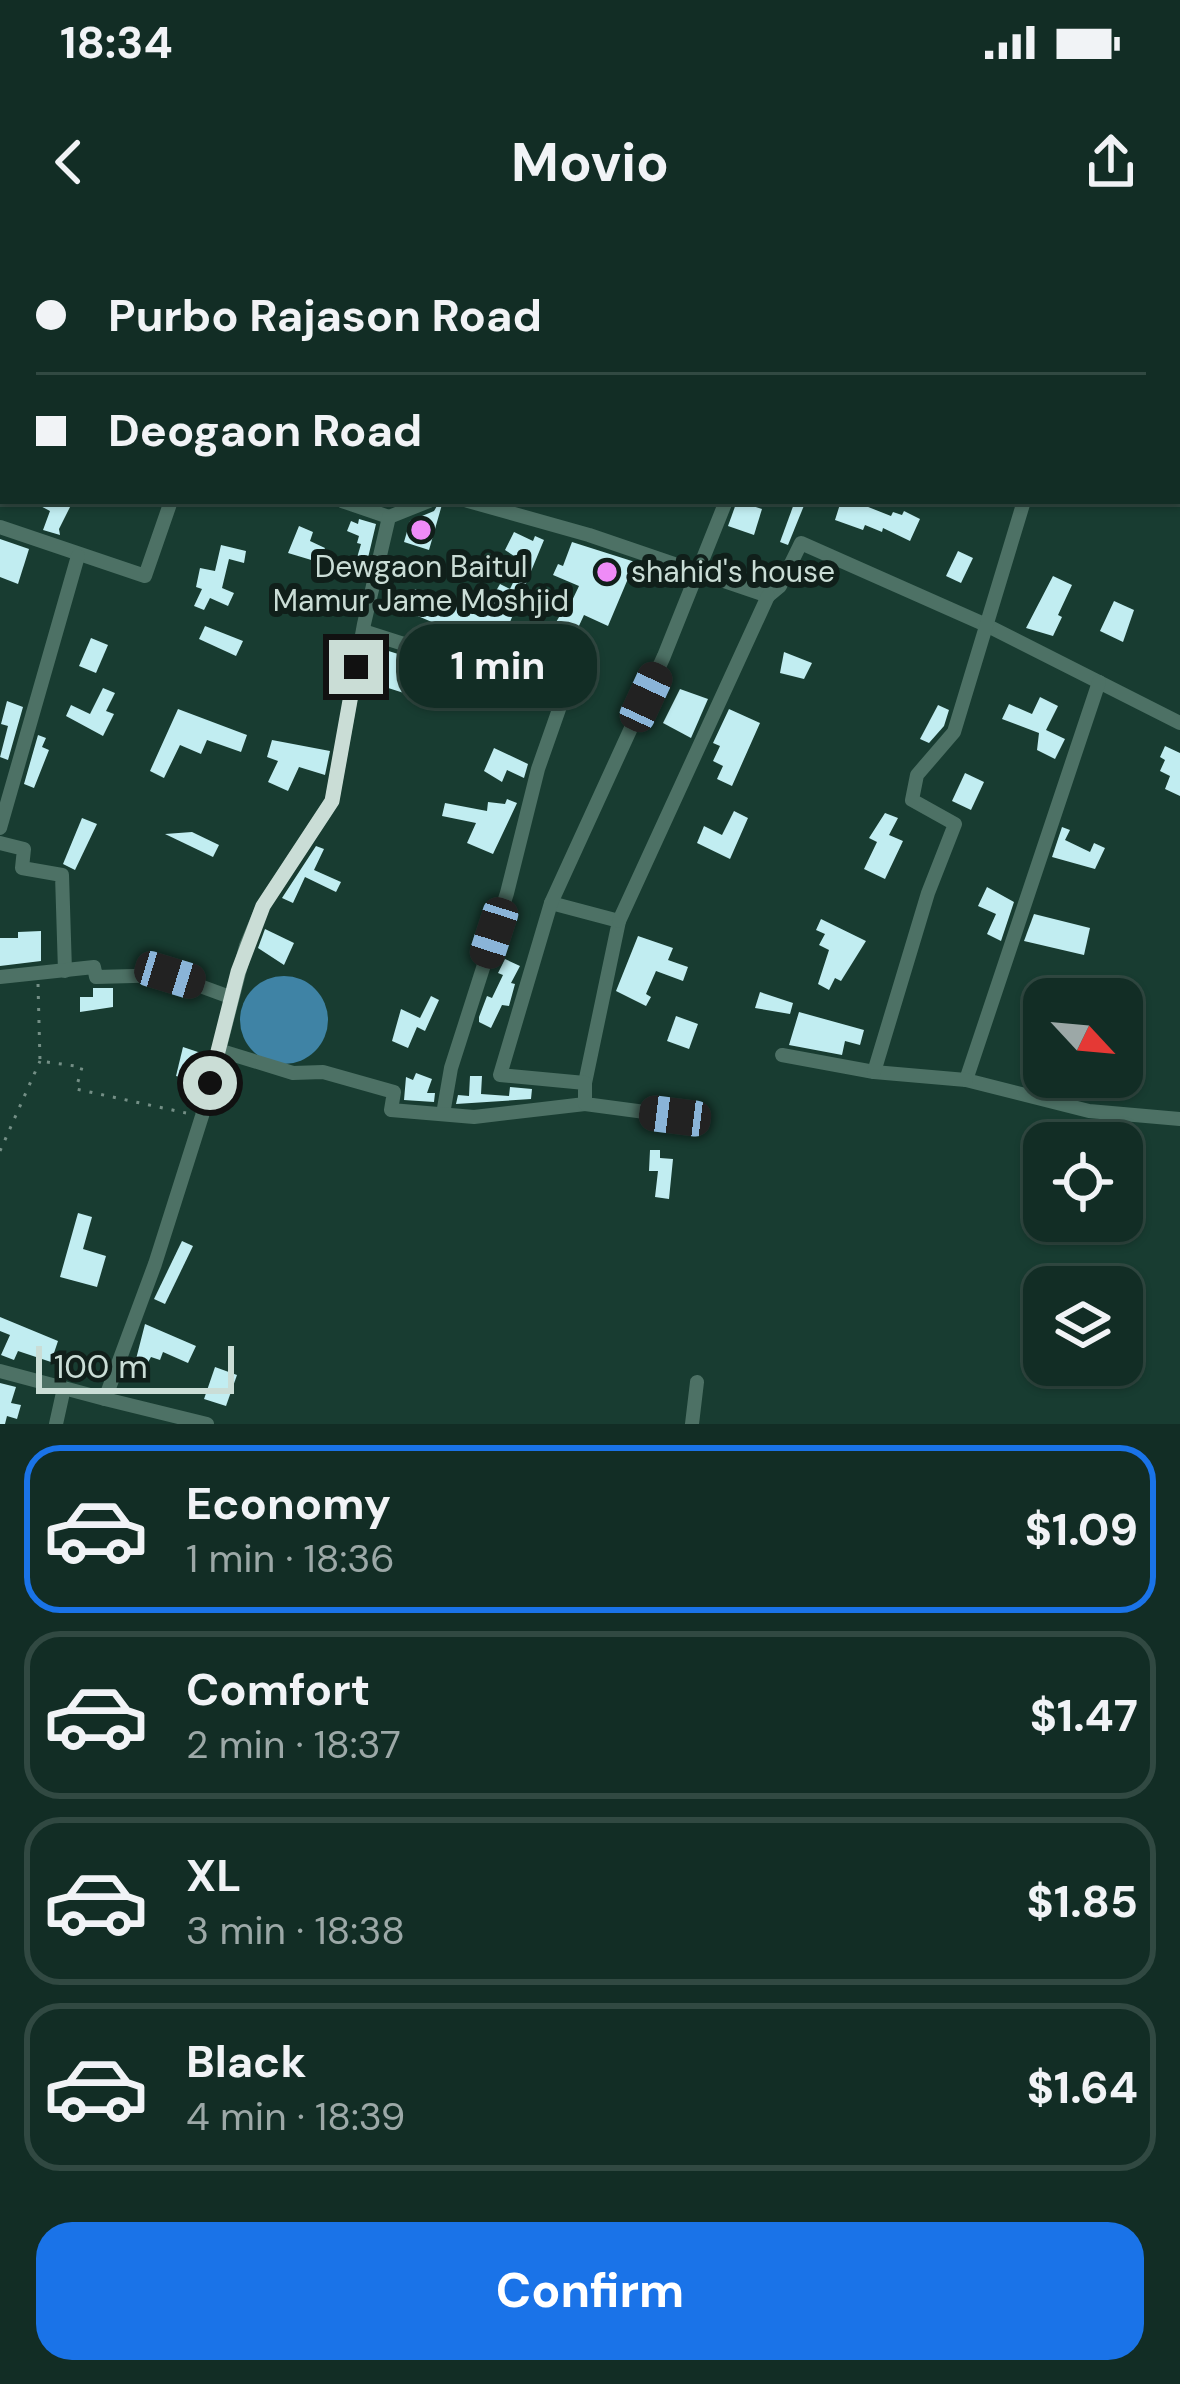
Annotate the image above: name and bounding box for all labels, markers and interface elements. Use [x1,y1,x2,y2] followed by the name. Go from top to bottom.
[60,13,173,72] text: 18:34
[511,127,669,198] text: Movio
[36,129,102,195] icon: back
[1078,129,1144,195] icon: share
[108,286,542,345] text: Purbo Rajason Road
[108,401,422,460] text: Deogaon Road
[408,517,434,543] marker: Dewgaon Baitul Mamur Jame Moshjid
[273,547,569,620] place label: Dewgaon Baitul Mamur Jame Moshjid
[631,552,835,591] place label: shahid's house
[594,559,620,585] marker: shahid's house
[398,625,596,709] callout: 1 min
[329,640,383,694] route end
[451,640,545,691] text: 1 min
[614,657,678,737] car
[466,893,522,973] car
[130,947,210,1003] car
[1023,978,1143,1098] north arrow
[1023,978,1143,1386] map controls
[183,1056,237,1110] route start
[637,1094,713,1138] car
[1023,1122,1143,1242] button: locate
[1023,1266,1143,1386] button: layers
[36,1340,234,1393] scale bar
[54,1345,148,1388] text: 100 m
[186,1474,391,1533] text: Economy
[42,1475,150,1583] icon: car
[1025,1500,1138,1559] text: $1.09
[186,1533,395,1584] text: 1 min · 18:36
[186,1660,370,1719] text: Comfort
[42,1661,150,1769] icon: car
[1030,1686,1138,1745] text: $1.47
[186,1719,401,1770] text: 2 min · 18:37
[186,1846,241,1905] text: XL
[42,1847,150,1955] icon: car
[1027,1872,1138,1931] text: $1.85
[186,1905,405,1956] text: 3 min · 18:38
[186,2032,306,2091] text: Black
[42,2033,150,2141] icon: car
[1027,2058,1138,2117] text: $1.64
[186,2091,405,2142] text: 4 min · 18:39
[36,2222,1144,2360] button: Confirm

